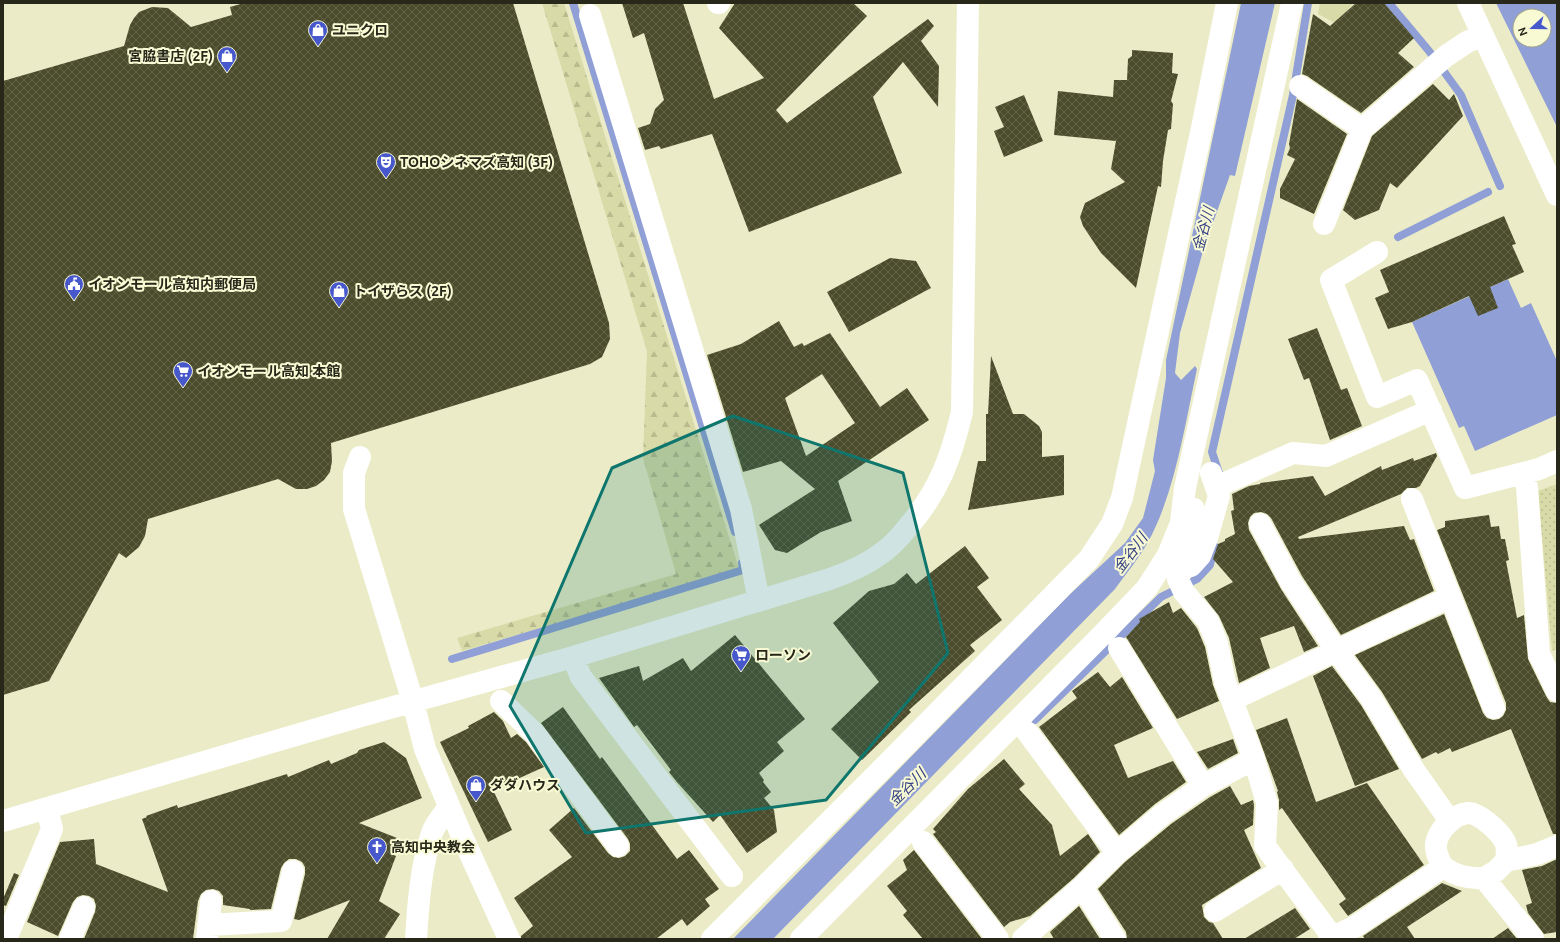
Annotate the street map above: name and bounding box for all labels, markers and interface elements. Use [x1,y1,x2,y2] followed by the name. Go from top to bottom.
[1512,8,1552,48] north arrow
[307,19,329,47] shop icon: ユニクロ
[332,22,388,38] place label: ユニクロ
[1516,26,1530,38] text: N
[216,45,238,73] shop icon: 宮脇書店 (2F)
[128,48,213,64] place label: 宮脇書店 (2F)
[375,151,397,179] theatre icon: TOHOシネマズ高知 (3F)
[400,154,553,170] place label: TOHOシネマズ高知 (3F)
[1189,203,1218,253] water label: 金谷川
[63,273,85,301] public building icon: イオンモール高知内郵便局
[88,276,256,292] place label: イオンモール高知内郵便局
[328,280,350,308] shop icon: トイザらス (2F)
[353,283,452,299] place label: トイザらス (2F)
[172,360,194,388] supermarket icon: イオンモール高知 本館
[197,363,340,379] place label: イオンモール高知 本館
[1110,528,1152,576] water label: 金谷川
[730,644,752,672] supermarket icon: ローソン
[755,647,811,663] place label: ローソン
[885,764,930,809] water label: 金谷川
[465,774,487,802] shop icon: ダダハウス
[490,777,560,793] place label: ダダハウス
[366,836,388,864] church icon: 高知中央教会
[391,839,475,855] place label: 高知中央教会

